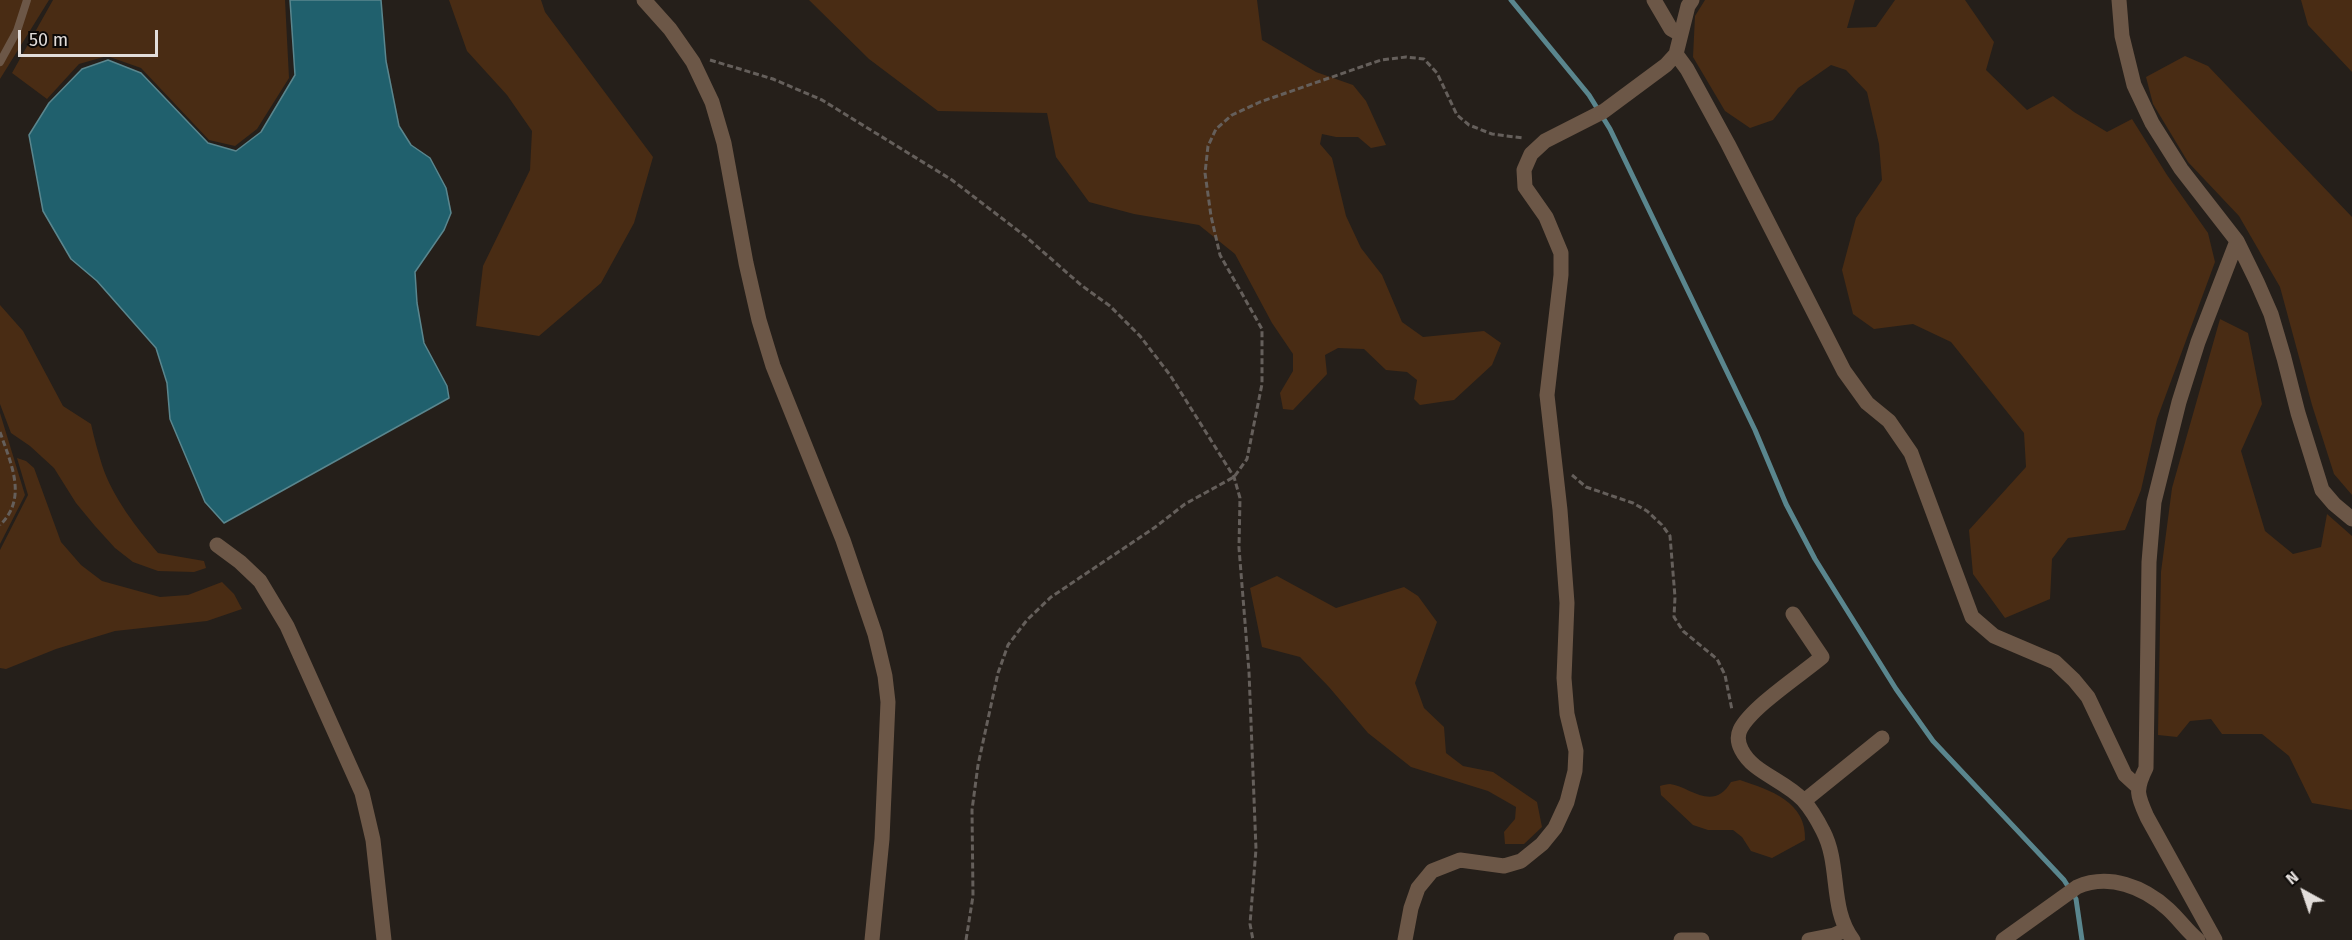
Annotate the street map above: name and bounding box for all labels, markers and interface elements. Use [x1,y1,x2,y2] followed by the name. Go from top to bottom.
[21,18,160,56] scale bar
[29,29,68,51] text: 50 m
[2274,862,2334,922] north arrow
[2282,867,2302,889] text: N

